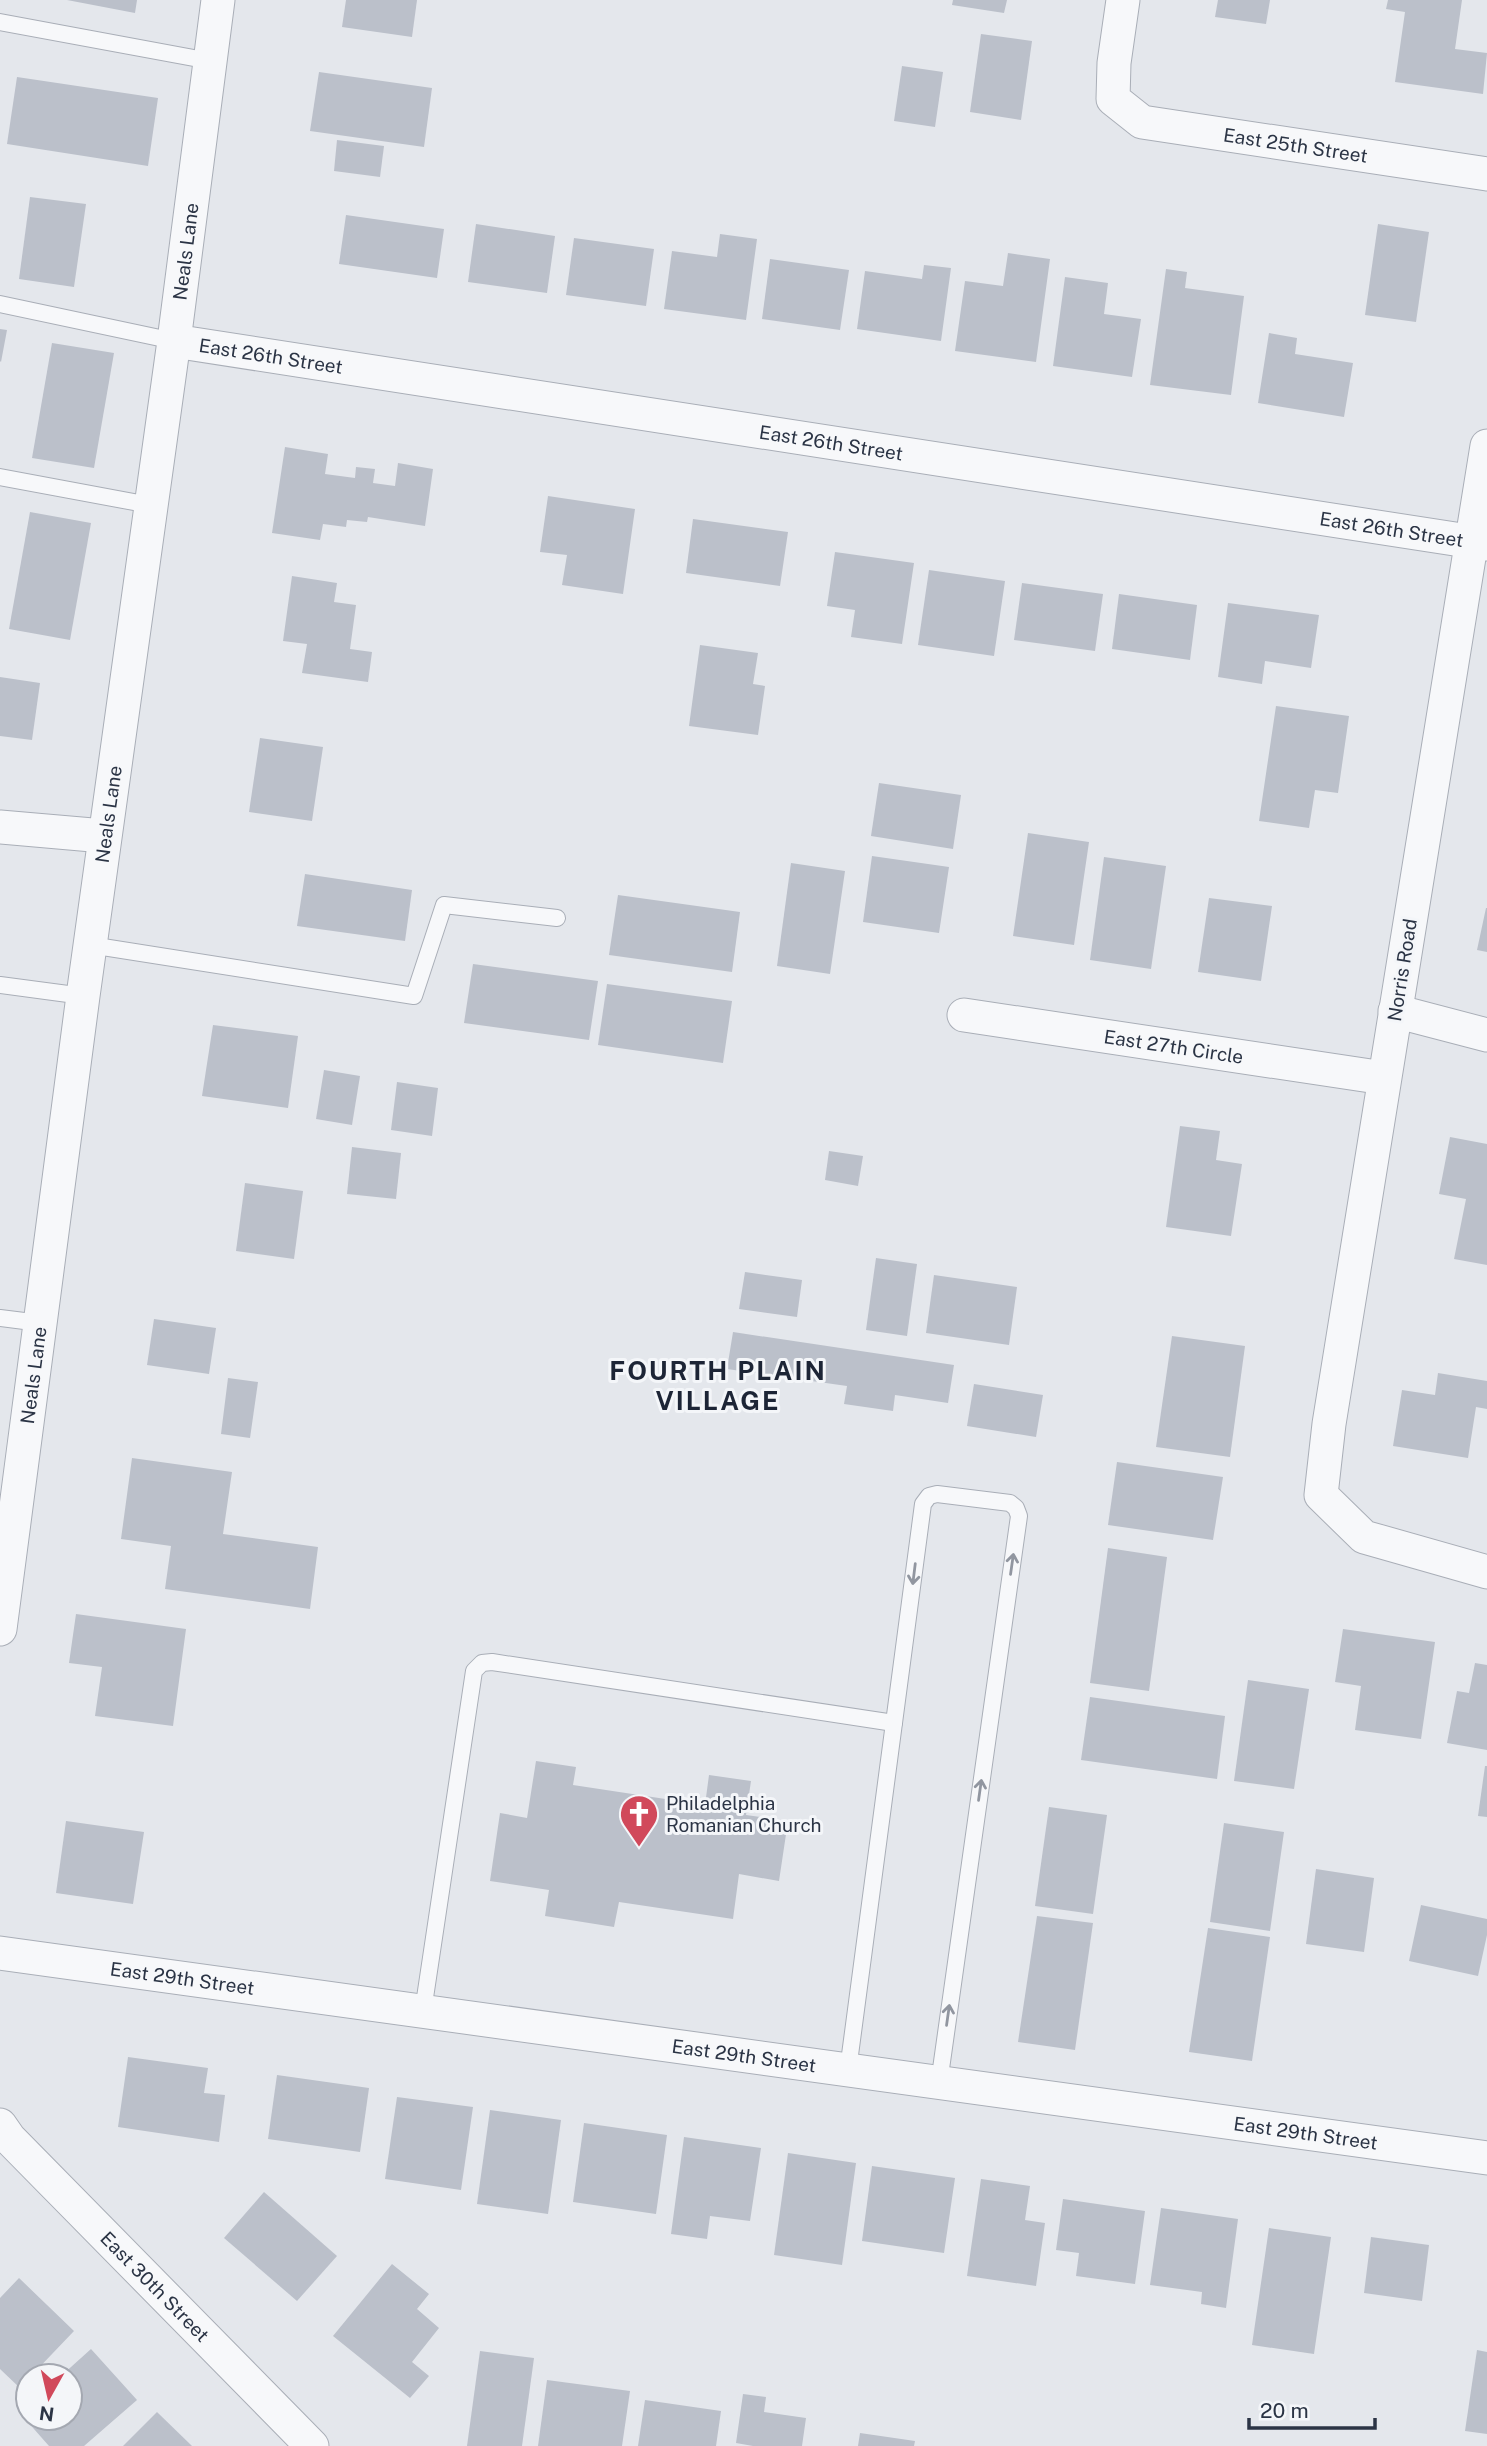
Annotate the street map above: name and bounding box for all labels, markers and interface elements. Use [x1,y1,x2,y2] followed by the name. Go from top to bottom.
[1222,123,1369,167] street label: East 25th Street
[168,201,203,301] street label: Neals Lane
[197,334,344,378] street label: East 26th Street
[758,421,905,465] street label: East 26th Street
[1318,507,1465,551] street label: East 26th Street
[91,764,126,864] street label: Neals Lane
[1383,917,1421,1023] street label: Norris Road
[1102,1025,1245,1068] street label: East 27th Circle
[16,1325,51,1425] street label: Neals Lane
[609,1355,827,1416] district label: FOURTH PLAIN VILLAGE
[1006,1554,1019,1576] one-way arrow
[907,1562,920,1585] one-way arrow
[974,1779,987,1802] one-way arrow
[666,1792,822,1836] place label: Philadelphia Romanian Church
[618,1793,660,1848] church icon: Philadelphia Romanian Church
[109,1957,256,1999] street label: East 29th Street
[942,2004,955,2027] one-way arrow
[671,2035,817,2076] street label: East 29th Street
[1232,2112,1379,2154] street label: East 29th Street
[96,2227,214,2346] street label: East 30th Street
[14,2362,84,2432] north arrow
[1249,2386,1375,2430] scale bar
[1260,2398,1309,2423] text: 20 m
[38,2402,56,2426] text: N

